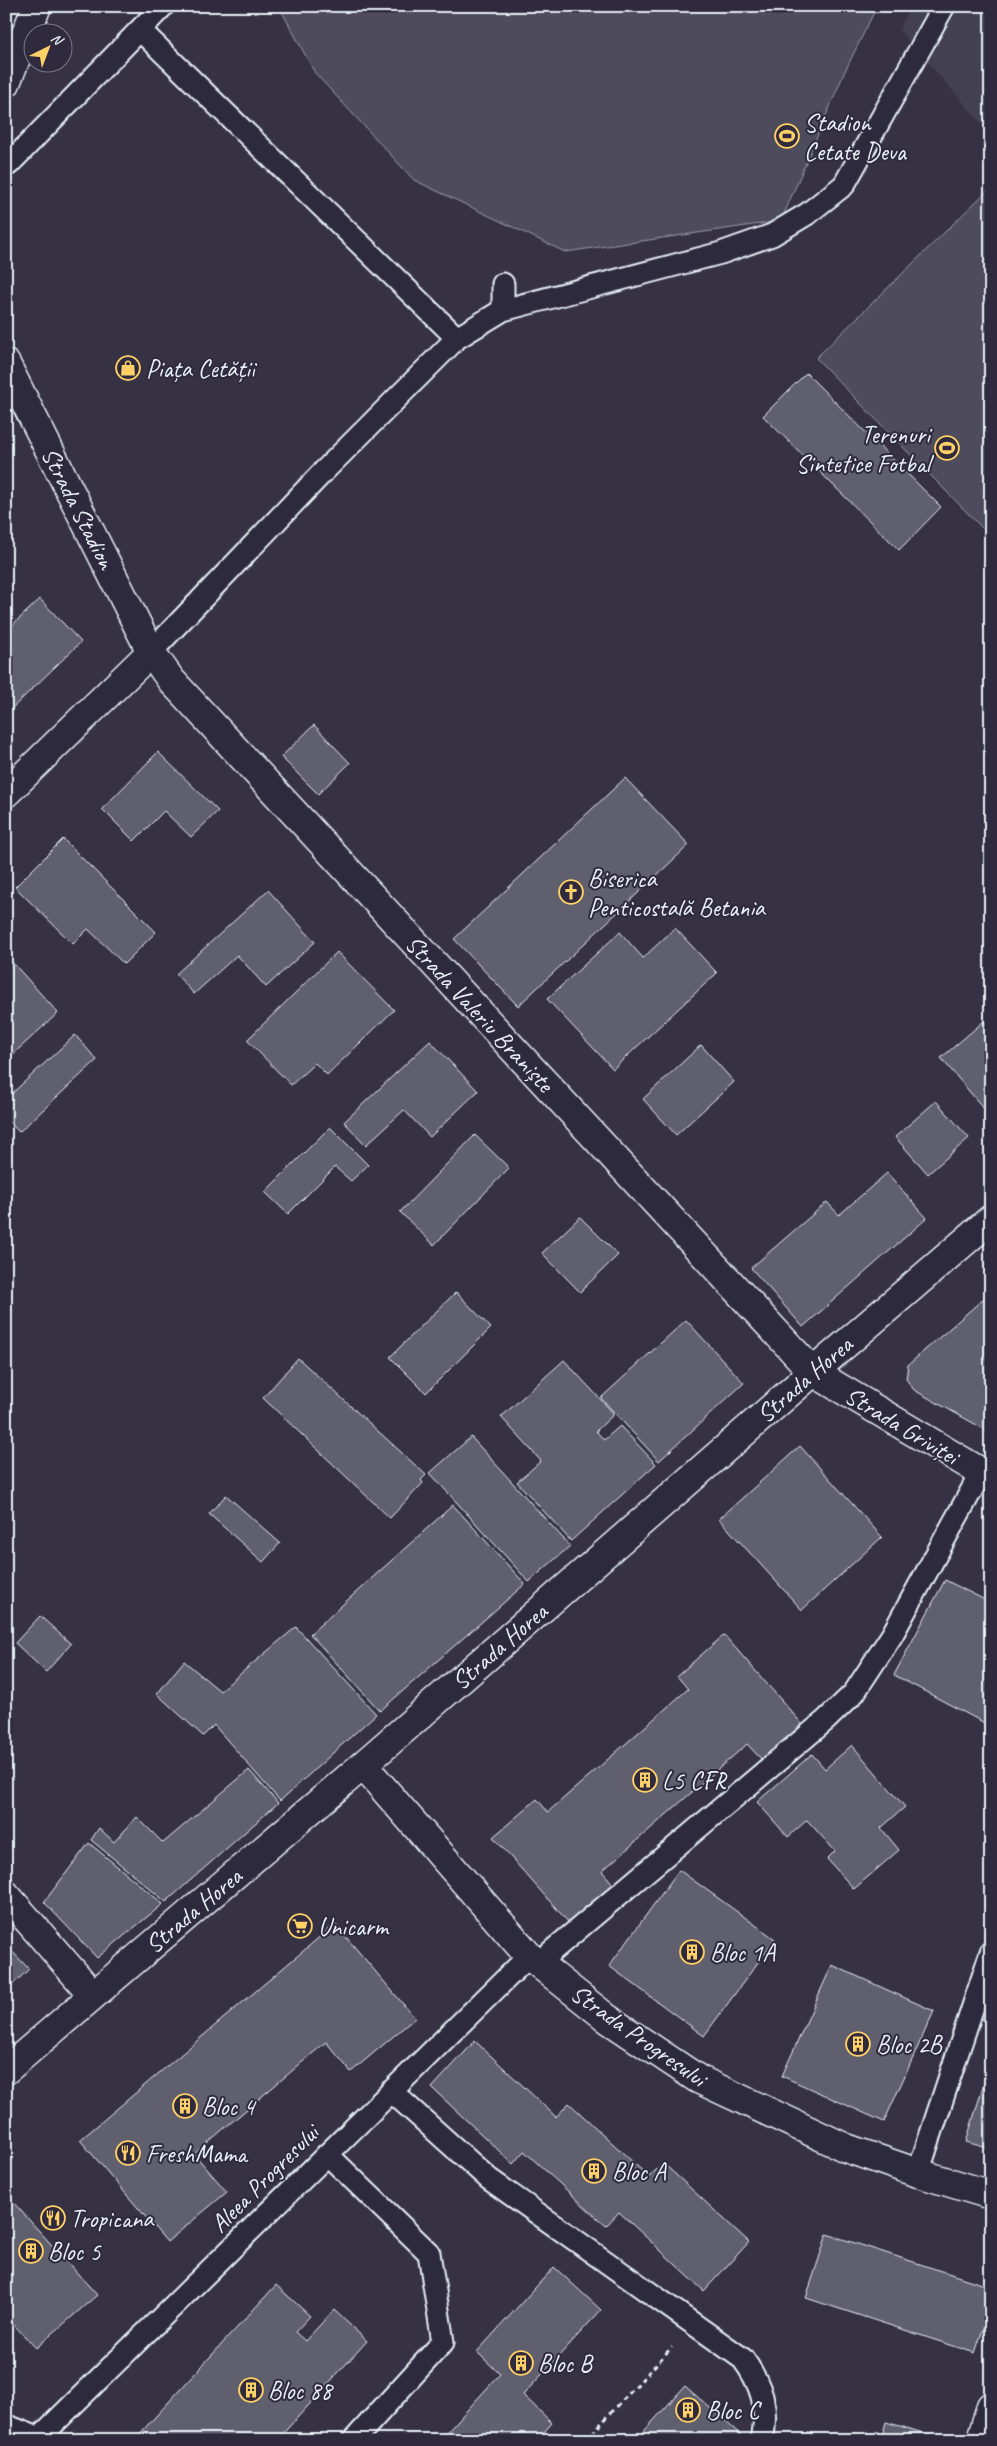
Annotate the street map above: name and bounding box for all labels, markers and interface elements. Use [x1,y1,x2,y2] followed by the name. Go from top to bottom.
[22,22,72,72] north arrow
[47,29,67,49] text: N
[804,107,908,168] place label: Stadion Cetate Deva
[774,123,800,149] sports icon: Stadion Cetate Deva
[146,353,258,385] place label: Piața Cetății
[115,355,141,381] shop icon: Piața Cetății
[796,419,935,480] place label: Terenuri Sintetice Fotbal
[934,435,960,461] sports icon: Terenuri Sintetice Fotbal
[34,442,123,576] street label: Strada Stadion
[588,863,767,924] place label: Biserica Penticostală Betania
[558,879,584,905] church icon: Biserica Penticostală Betania
[398,928,562,1100] street label: Strada Valeriu Braniște
[750,1328,861,1430] street label: Strada Horea
[839,1380,967,1474] street label: Strada Griviței
[445,1595,556,1697] street label: Strada Horea
[662,1765,727,1797] place label: L5 CFR
[632,1767,658,1793] building icon: L5 CFR
[139,1860,250,1961] street label: Strada Horea
[318,1911,390,1943] place label: Unicarm
[287,1913,313,1939] supermarket icon: Unicarm
[710,1937,776,1969] place label: Bloc 1A
[679,1939,705,1965] building icon: Bloc 1A
[564,1977,715,2096] street label: Strada Progresului
[876,2029,943,2061] place label: Bloc 2B
[845,2031,871,2057] building icon: Bloc 2B
[202,2091,257,2123] place label: Bloc 4
[172,2093,198,2119] building icon: Bloc 4
[204,2115,328,2240] street label: Aleea Progresului
[146,2138,249,2170] place label: FreshMama
[115,2140,141,2166] restaurant icon: FreshMama
[612,2156,667,2188] place label: Bloc A
[581,2158,607,2184] building icon: Bloc A
[70,2203,155,2235] place label: Tropicana
[40,2205,66,2231] restaurant icon: Tropicana
[48,2236,102,2268] place label: Bloc 5
[18,2238,44,2264] building icon: Bloc 5
[538,2348,594,2380] place label: Bloc B
[508,2350,534,2376] building icon: Bloc B
[268,2375,334,2407] place label: Bloc 88
[238,2377,264,2403] building icon: Bloc 88
[706,2395,762,2427] place label: Bloc C
[675,2397,701,2423] building icon: Bloc C

